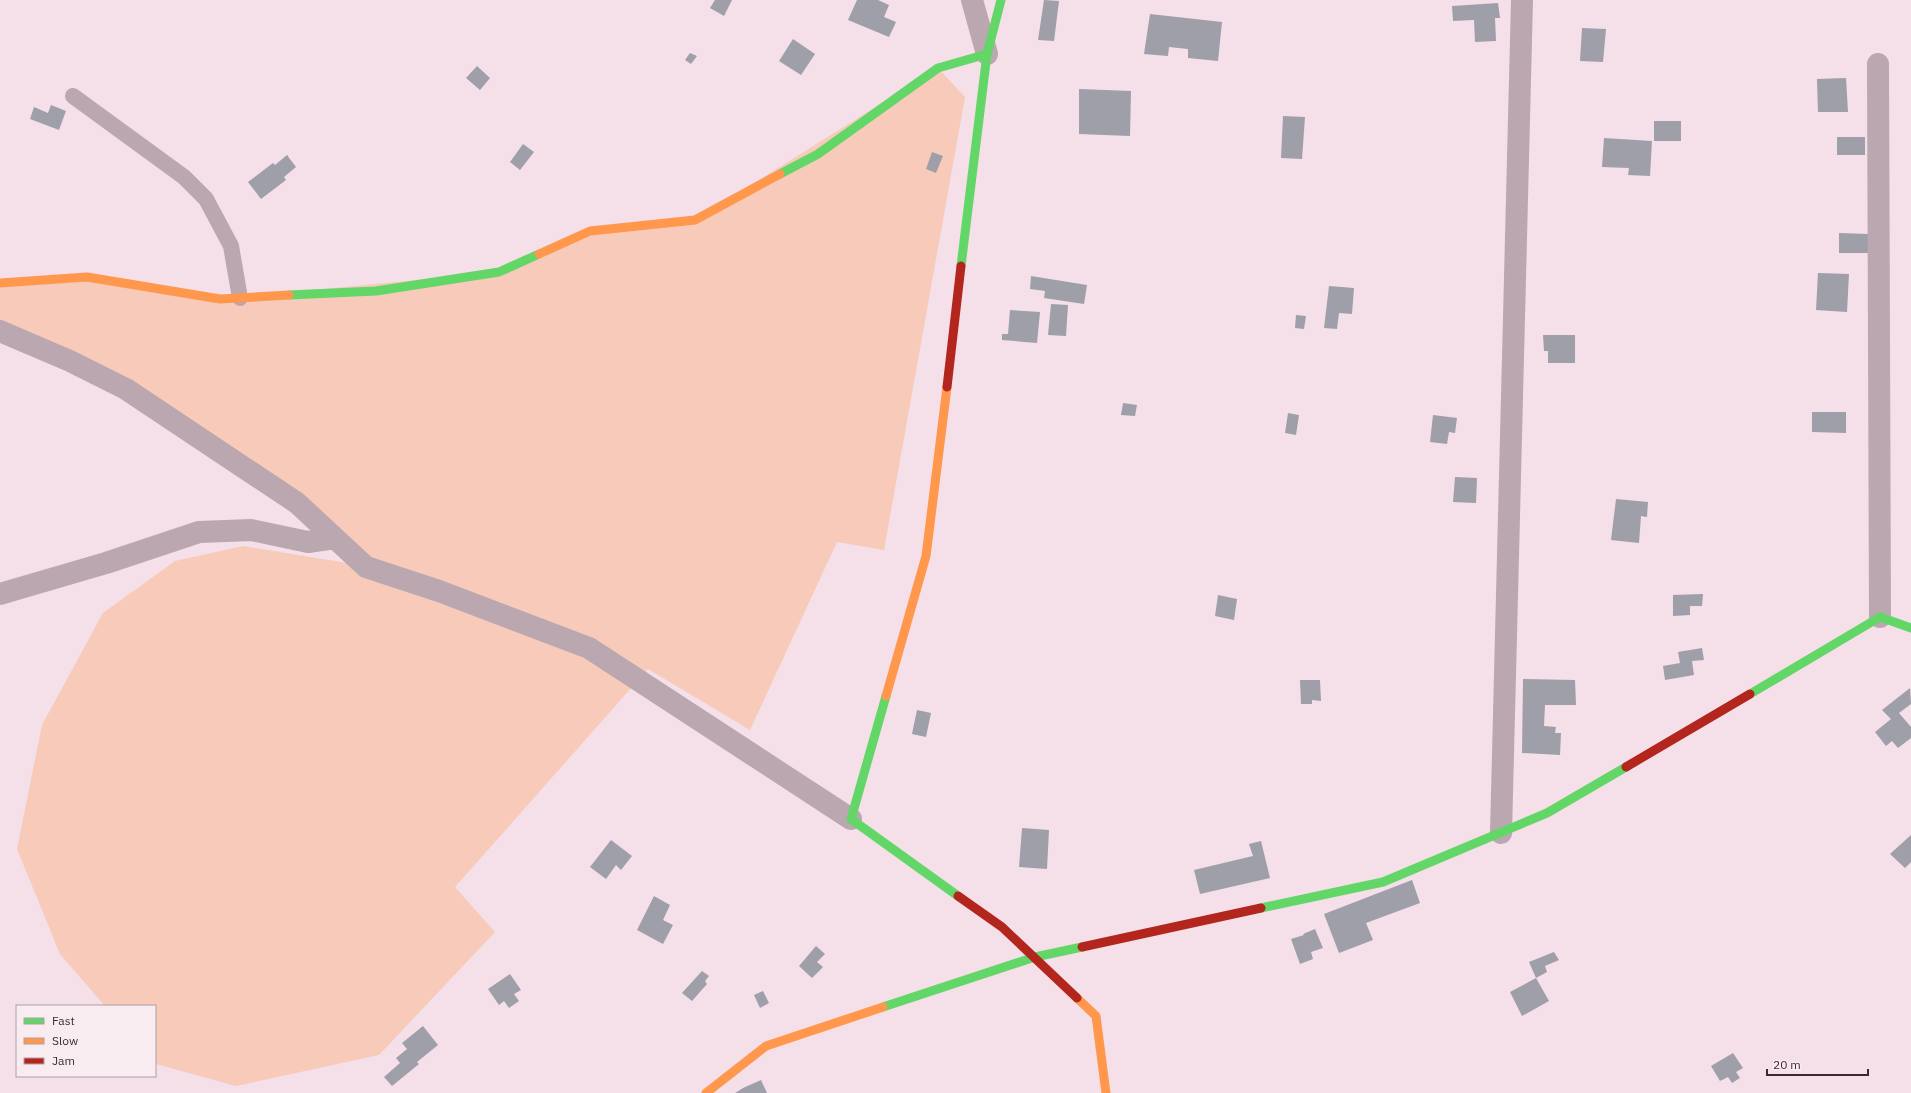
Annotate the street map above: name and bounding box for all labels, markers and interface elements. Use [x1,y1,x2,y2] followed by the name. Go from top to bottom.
[16,1005,156,1077] legend
[52,1013,75,1028] text: Fast
[52,1033,78,1048] text: Slow
[1767,1051,1868,1077] scale bar
[52,1053,75,1068] text: Jam
[1773,1057,1801,1072] text: 20 m

